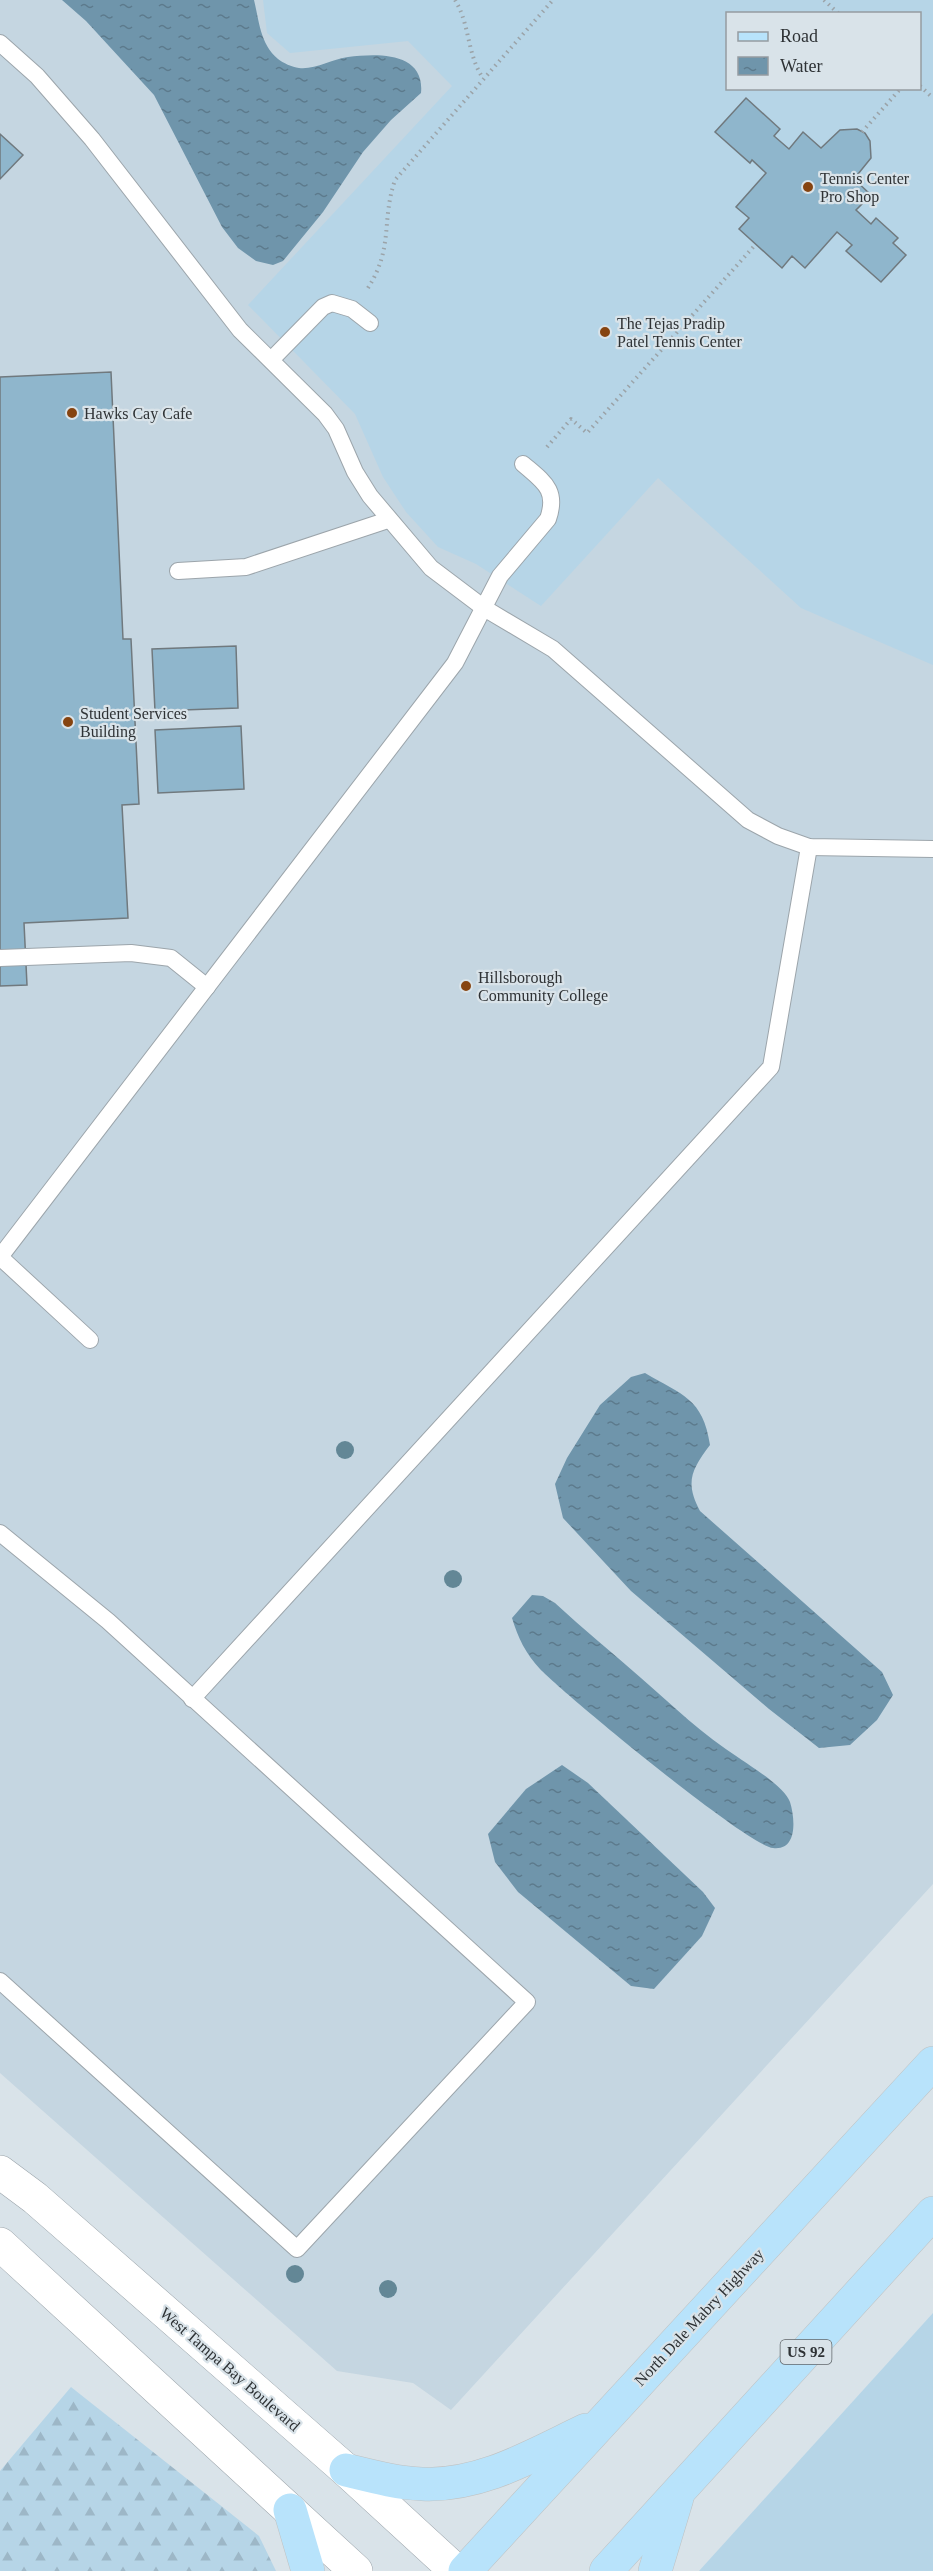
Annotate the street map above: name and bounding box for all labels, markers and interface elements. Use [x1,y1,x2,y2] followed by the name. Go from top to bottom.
[726,12,921,90] legend
[780,26,818,46] text: Road
[780,56,823,76] text: Water
[820,170,910,206] place label: Tennis Center Pro Shop
[801,180,815,194] marker: Tennis Center Pro Shop
[617,315,742,350] place label: The Tejas Pradip Patel Tennis Center
[598,325,612,339] marker: The Tejas Pradip Patel Tennis Center
[84,405,192,423] place label: Hawks Cay Cafe
[65,406,79,420] marker: Hawks Cay Cafe
[80,705,187,741] place label: Student Services Building
[61,715,75,729] marker: Student Services Building
[478,969,608,1005] place label: Hillsborough Community College
[459,979,473,993] marker: Hillsborough Community College
[631,2245,768,2390] street label: North Dale Mabry Highway
[156,2304,303,2435] street label: West Tampa Bay Boulevard
[780,2340,832,2364] road number: US 92

